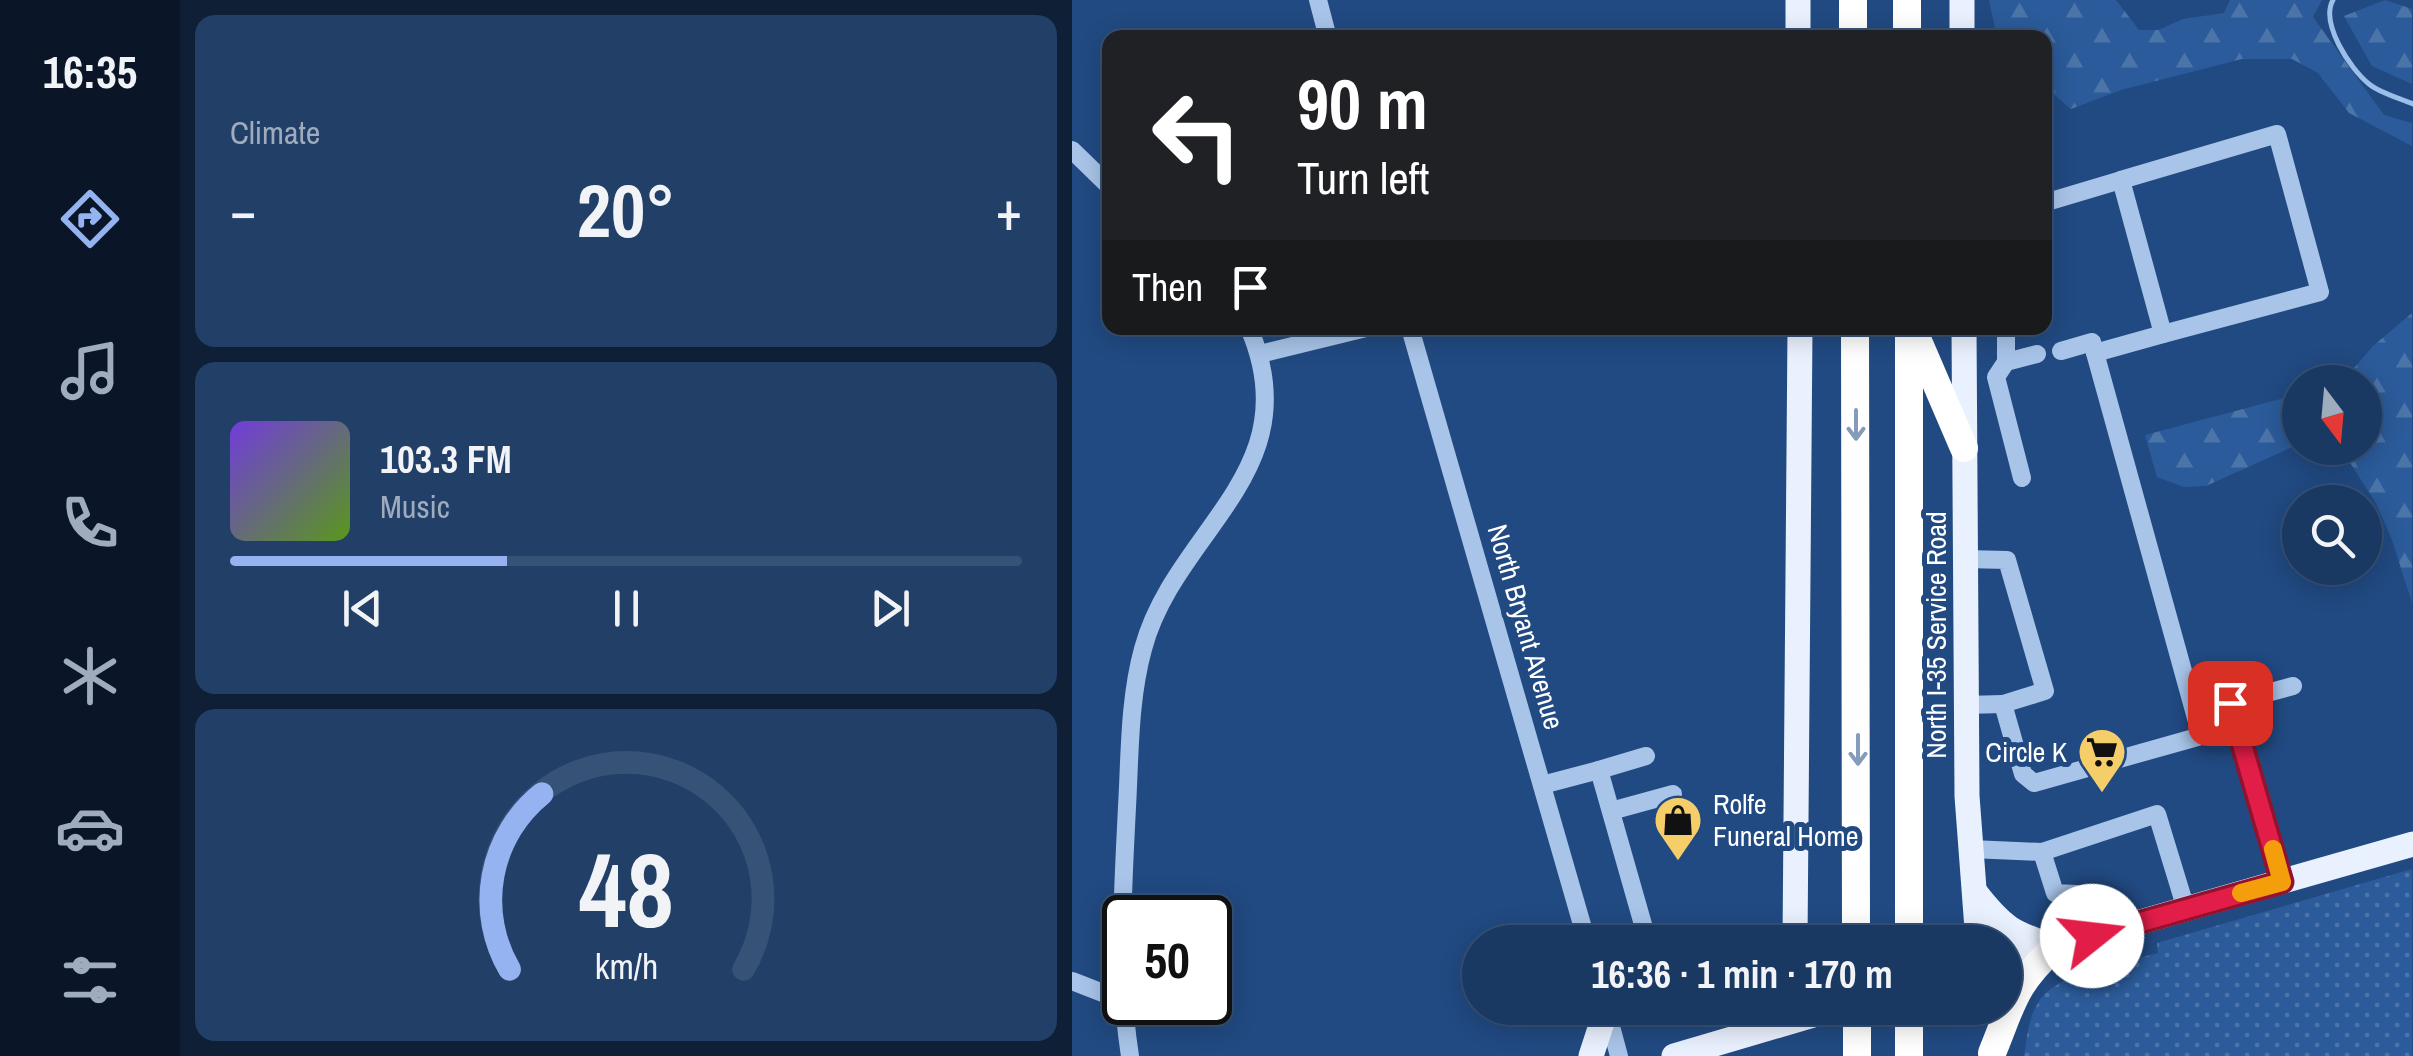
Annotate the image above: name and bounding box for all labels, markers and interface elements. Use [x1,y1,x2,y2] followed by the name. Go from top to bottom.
[43,41,137,102] text: 16:35
[1297,57,1428,151] text: 90 m
[1132,70,1262,200] icon: left
[230,111,320,154] text: Climate
[1297,147,1429,208] text: Turn left
[577,159,675,260] text: 20°
[230,173,256,247] text: −
[996,173,1022,247] text: +
[55,184,125,254] icon: directions
[1223,260,1278,315] icon: arrive
[1132,262,1203,313] text: Then
[55,336,125,406] icon: music
[2282,365,2382,465] north arrow
[2282,365,2382,585] map controls
[1846,408,1866,440] one-way arrow
[380,434,512,485] text: 103.3 FM
[380,485,450,528] text: Music
[2282,485,2382,585] button: search
[55,488,125,558] icon: phone
[1917,511,1955,759] street label: North I-35 Service Road
[1479,520,1573,734] street label: North Bryant Avenue
[335,581,390,636] icon: previous
[599,581,654,636] icon: pause
[863,581,918,636] icon: next
[55,641,125,711] icon: climate
[2188,661,2273,746] pin
[2203,676,2258,731] icon: arrive
[2076,726,2128,794] supermarket icon: Circle K
[1848,733,1867,765] one-way arrow
[1985,733,2067,771] place label: Circle K
[1713,785,1858,855] place label: Rolfe Funeral Home
[55,793,125,863] icon: car
[1652,794,1704,862] shop icon: Rolfe Funeral Home
[579,819,673,959] text: 48
[2040,884,2144,988] position arrow
[1102,895,1232,1025] speed limit sign: 50
[594,942,658,990] text: km/h
[55,945,125,1015] icon: filters
[1591,949,1893,1000] text: 16:36 · 1 min · 170 m

